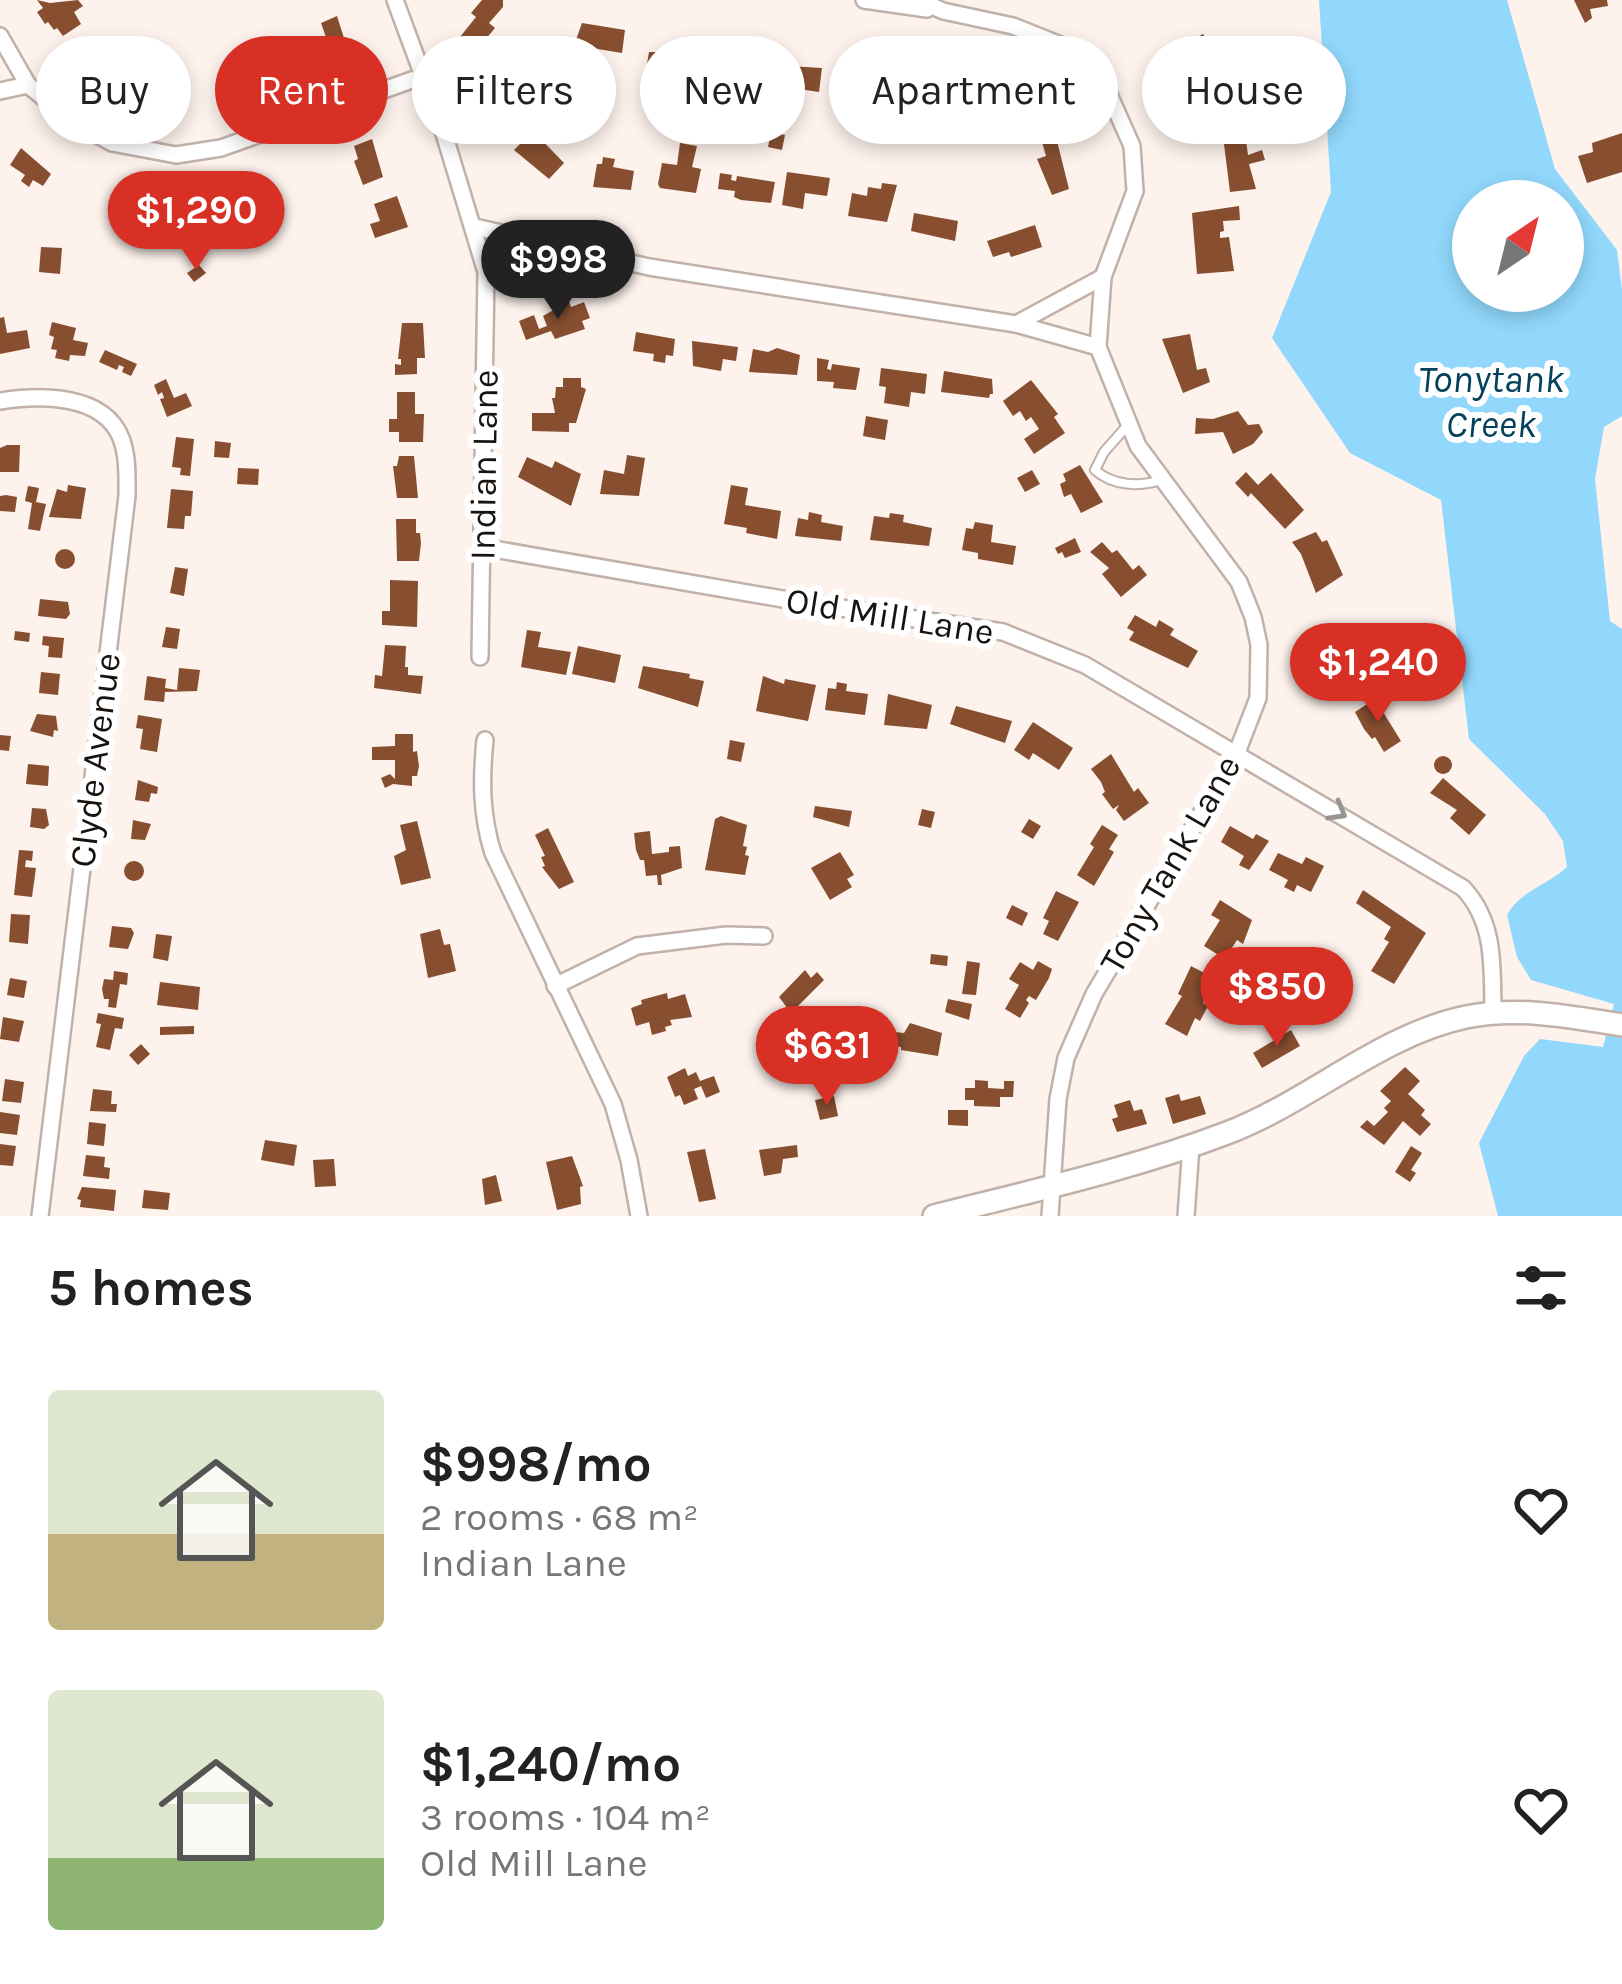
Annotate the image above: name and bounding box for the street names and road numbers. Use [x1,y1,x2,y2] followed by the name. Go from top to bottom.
[461,369,507,561] street label: Indian Lane
[783,579,997,653] street label: Old Mill Lane
[61,650,129,870] street label: Clyde Avenue
[1091,748,1249,980] street label: Tony Tank Lane

